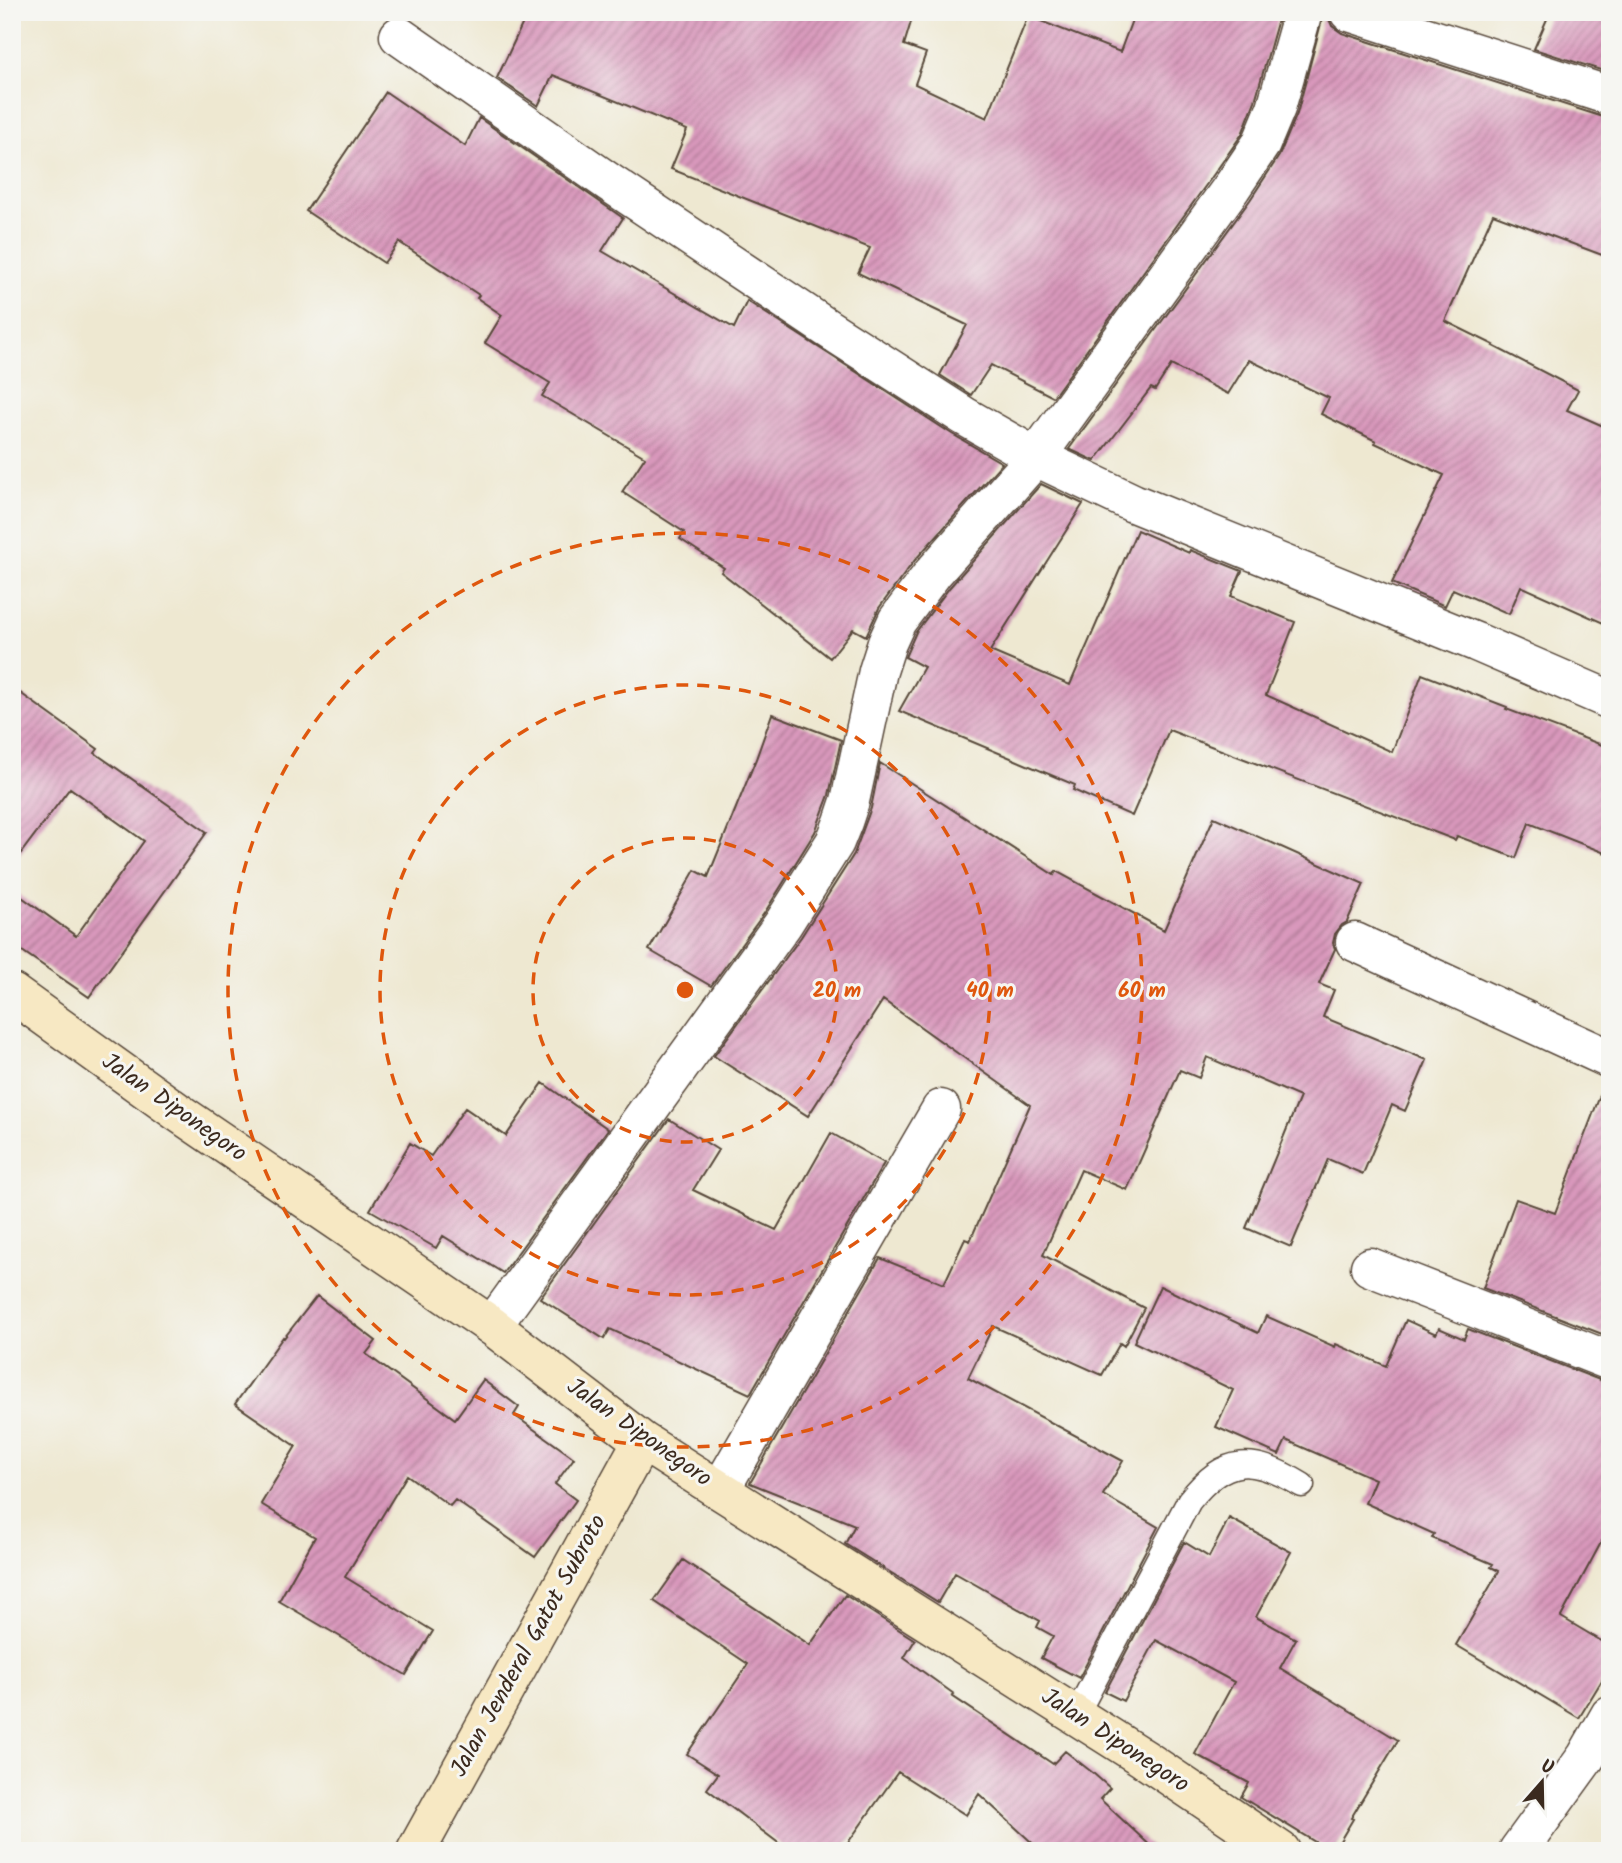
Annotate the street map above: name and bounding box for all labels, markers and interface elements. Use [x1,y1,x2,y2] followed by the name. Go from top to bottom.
[813,975,861,1008] text: 20 m
[966,975,1014,1008] text: 40 m
[1118,975,1166,1008] text: 60 m
[673,978,697,1002] centre of rings
[93,1043,255,1173] street label: Jalan Diponegoro
[558,1368,720,1498] street label: Jalan Diponegoro
[440,1507,618,1785] street label: Jalan Jenderal Gatot Subroto
[1033,1678,1197,1804] street label: Jalan Diponegoro
[1506,1748,1576,1818] north arrow
[1537,1752,1558,1784] text: U

